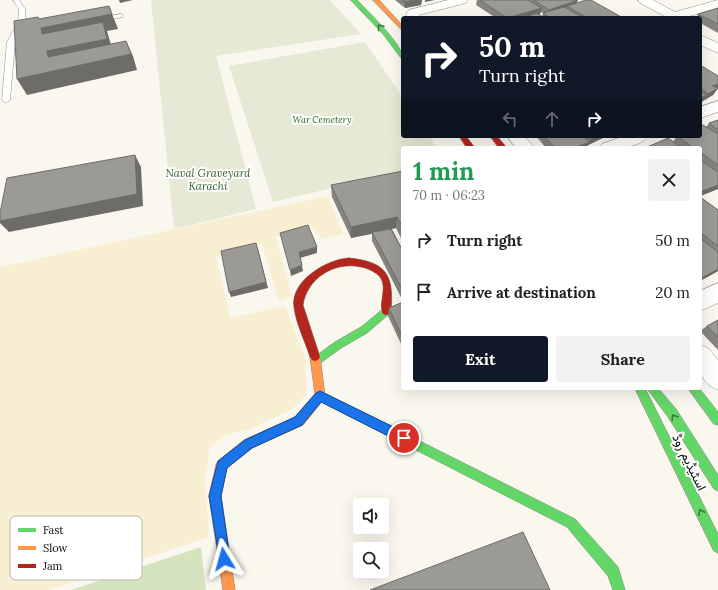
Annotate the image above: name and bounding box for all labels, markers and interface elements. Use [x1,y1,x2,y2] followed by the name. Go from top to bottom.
[378,25,385,32] one-way arrow
[479,29,545,65] text: 50 m
[413,32,465,84] icon: right
[479,64,565,87] text: Turn right
[499,108,521,130] icon: left
[541,108,563,130] icon: ahead
[583,108,605,130] icon: right
[293,114,352,125] park label: War Cemetery
[413,156,474,187] text: 1 min
[648,159,690,201] button: close
[166,166,251,193] park label: Naval Graveyard Karachi
[413,187,485,204] text: 70 m · 06:23
[413,229,435,251] icon: right
[447,231,523,250] text: Turn right
[655,231,690,250] text: 50 m
[413,281,435,303] icon: arrive
[447,283,596,302] text: Arrive at destination
[655,283,690,302] text: 20 m
[413,336,548,382] button: Exit
[556,336,690,382] button: Share
[671,414,679,421] one-way arrow
[387,421,421,455] pin
[393,427,415,449] icon: arrive
[668,431,711,493] street label: اسٹیڈیم روڈ
[353,498,389,578] map controls
[353,498,389,534] button: sound
[698,509,705,516] one-way arrow
[10,516,142,580] legend
[43,523,64,537] text: Fast
[203,538,245,580] position arrow
[43,541,68,555] text: Slow
[353,542,389,578] button: search
[42,559,63,573] text: Jam

